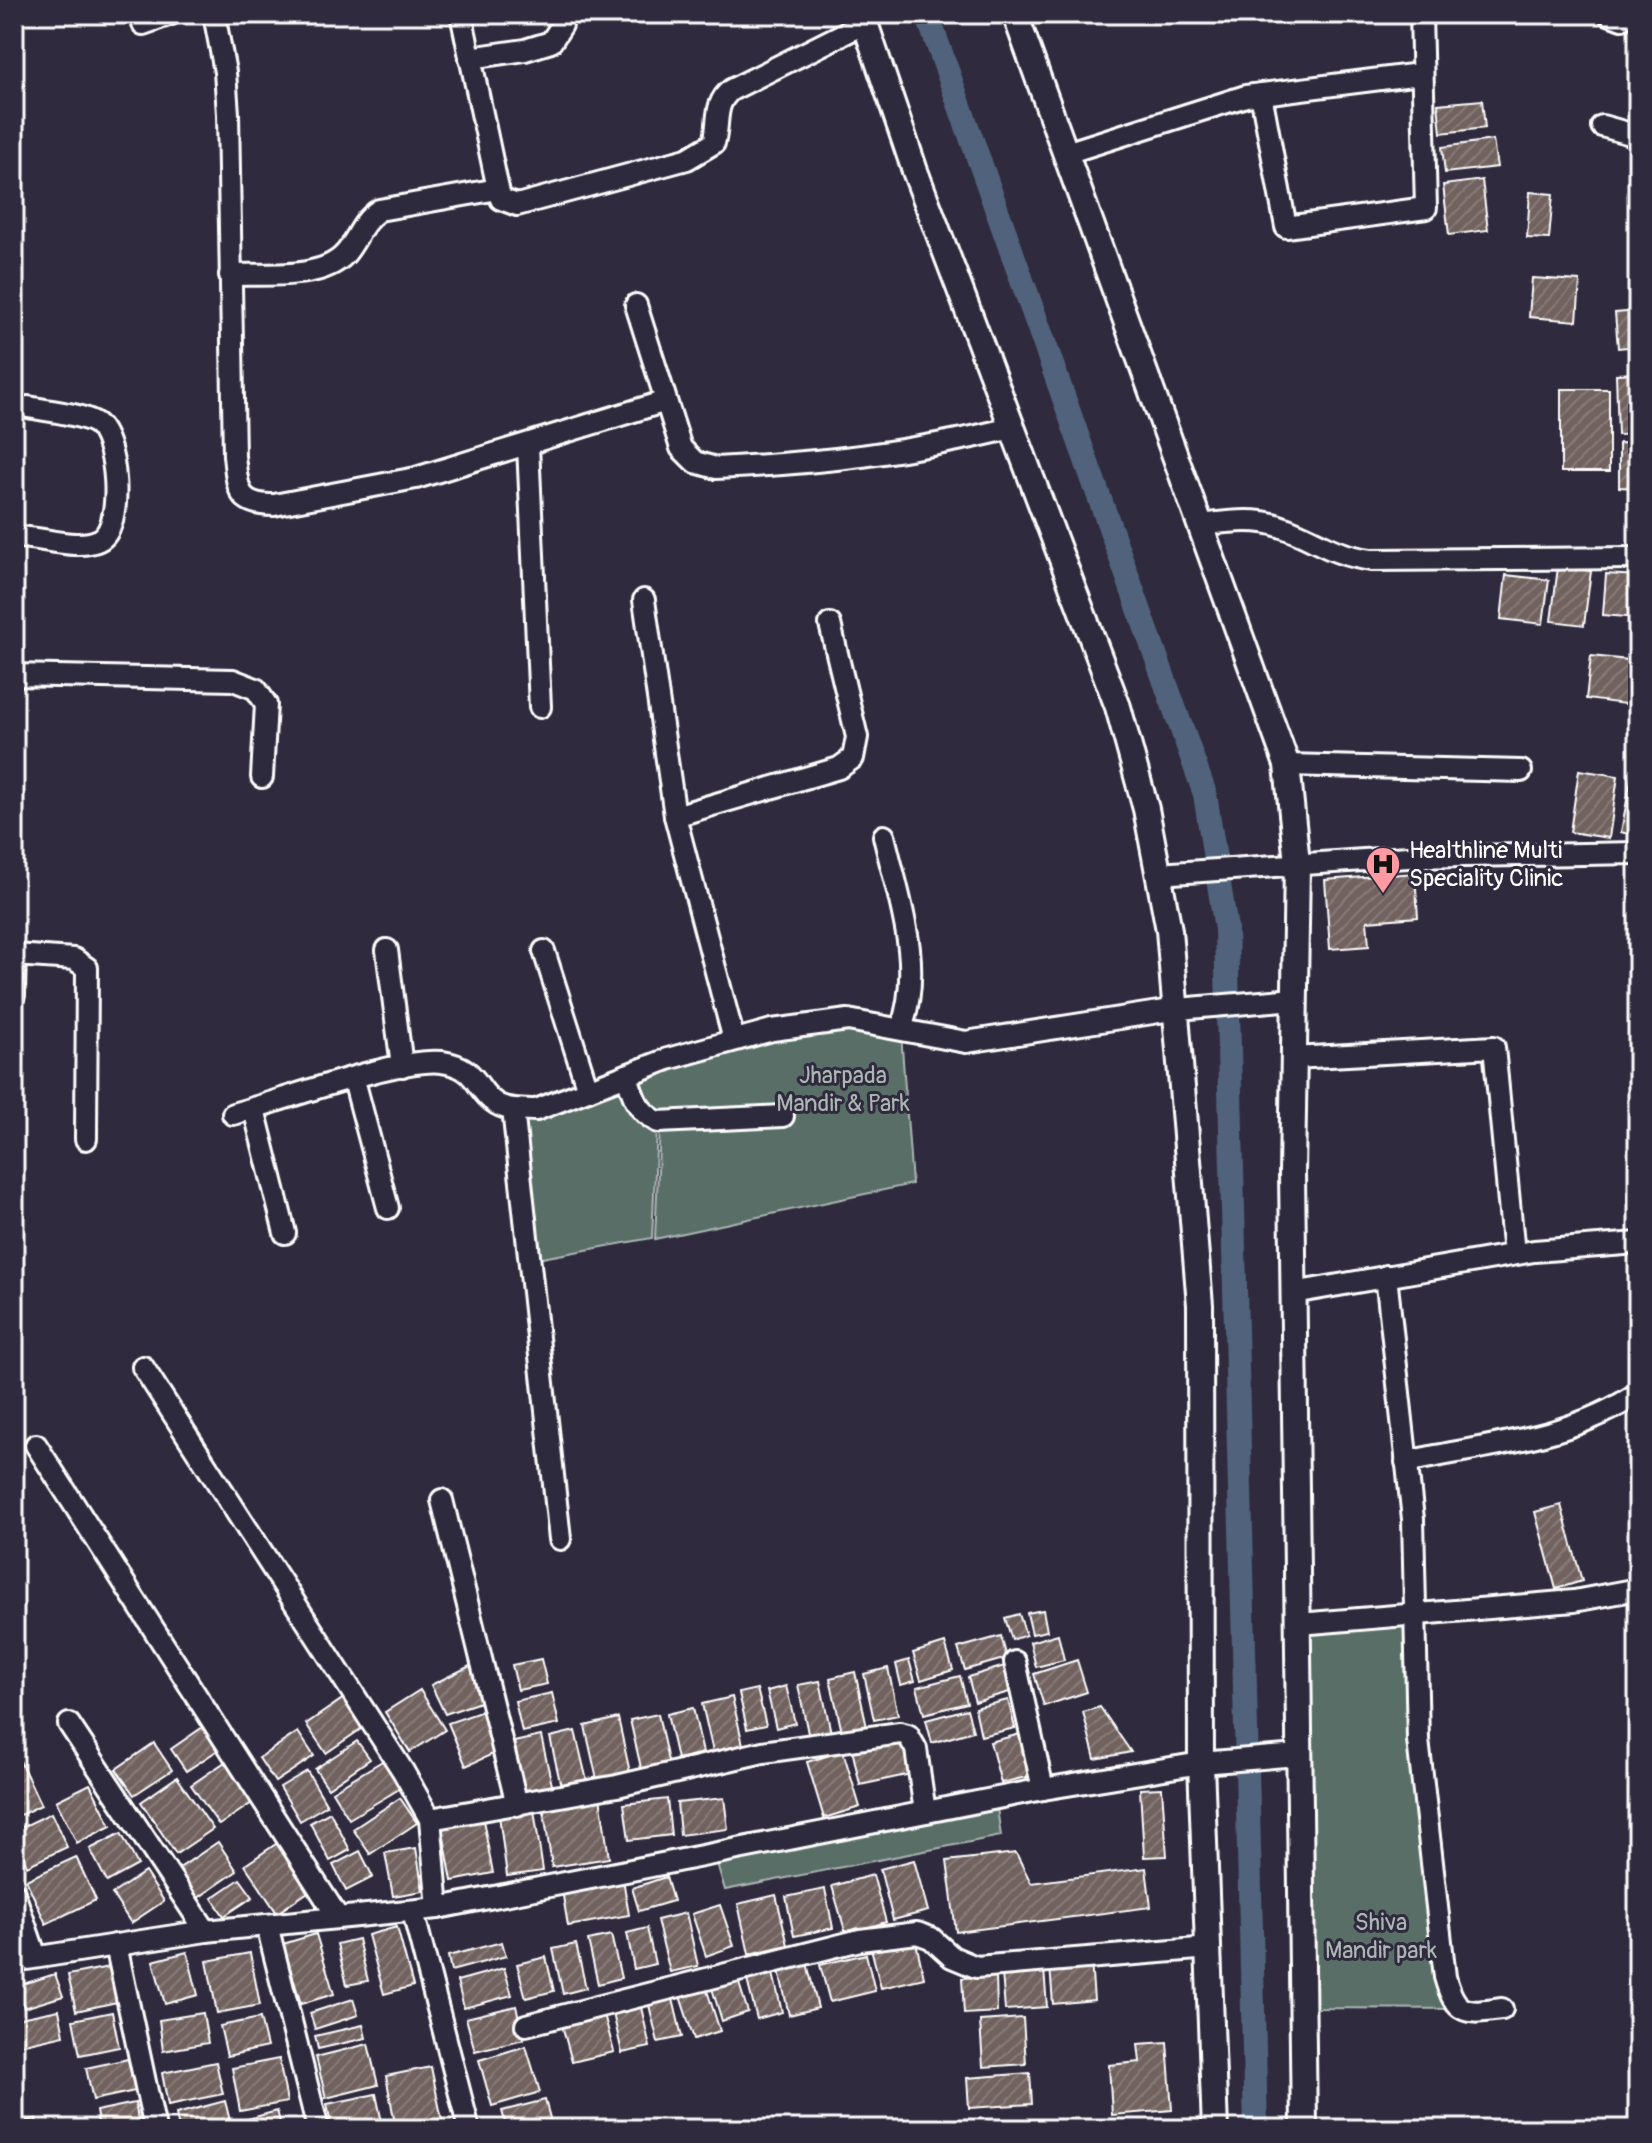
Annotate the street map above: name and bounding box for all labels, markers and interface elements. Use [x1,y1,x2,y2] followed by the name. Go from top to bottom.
[1409,836,1564,893] place label: Healthline Multi Speciality Clinic
[1364,845,1402,895] hospital icon: Healthline Multi Speciality Clinic
[776,1061,910,1118] park label: Jharpada Mandir & Park
[1325,1908,1437,1965] park label: Shiva Mandir park

